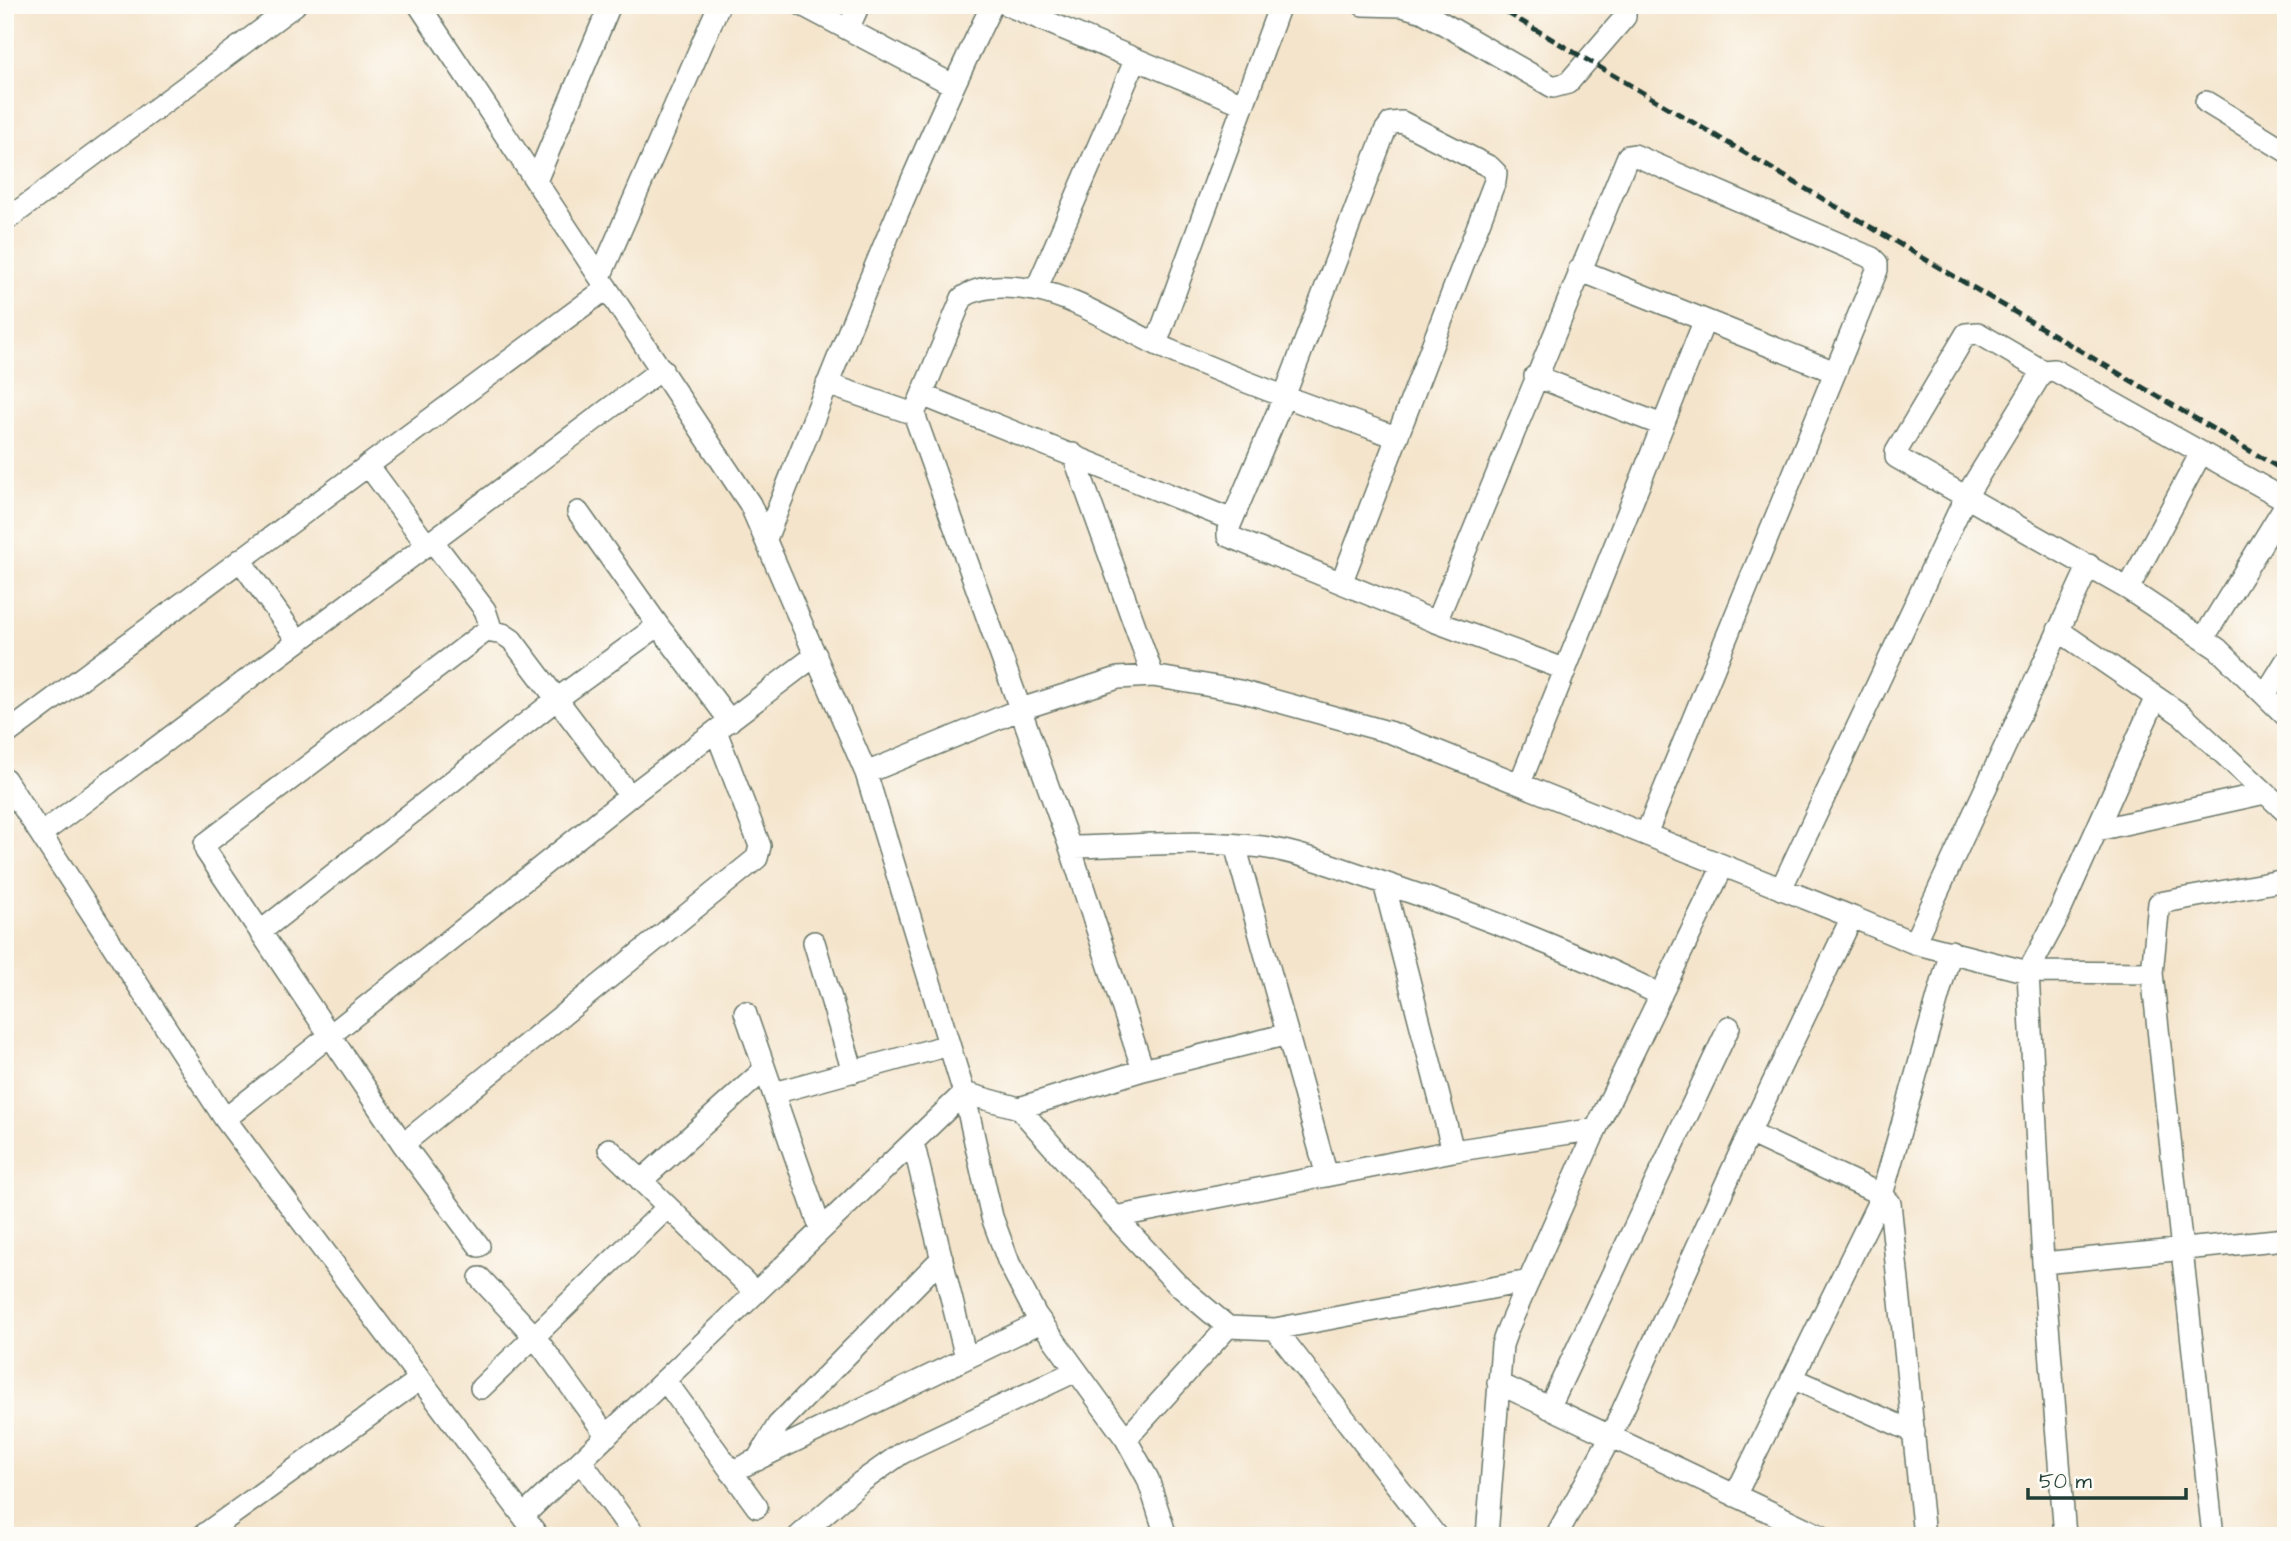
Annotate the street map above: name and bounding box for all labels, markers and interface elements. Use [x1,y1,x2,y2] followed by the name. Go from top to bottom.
[2028,1457,2186,1501] scale bar
[2039,1467,2093,1496] text: 50 m

